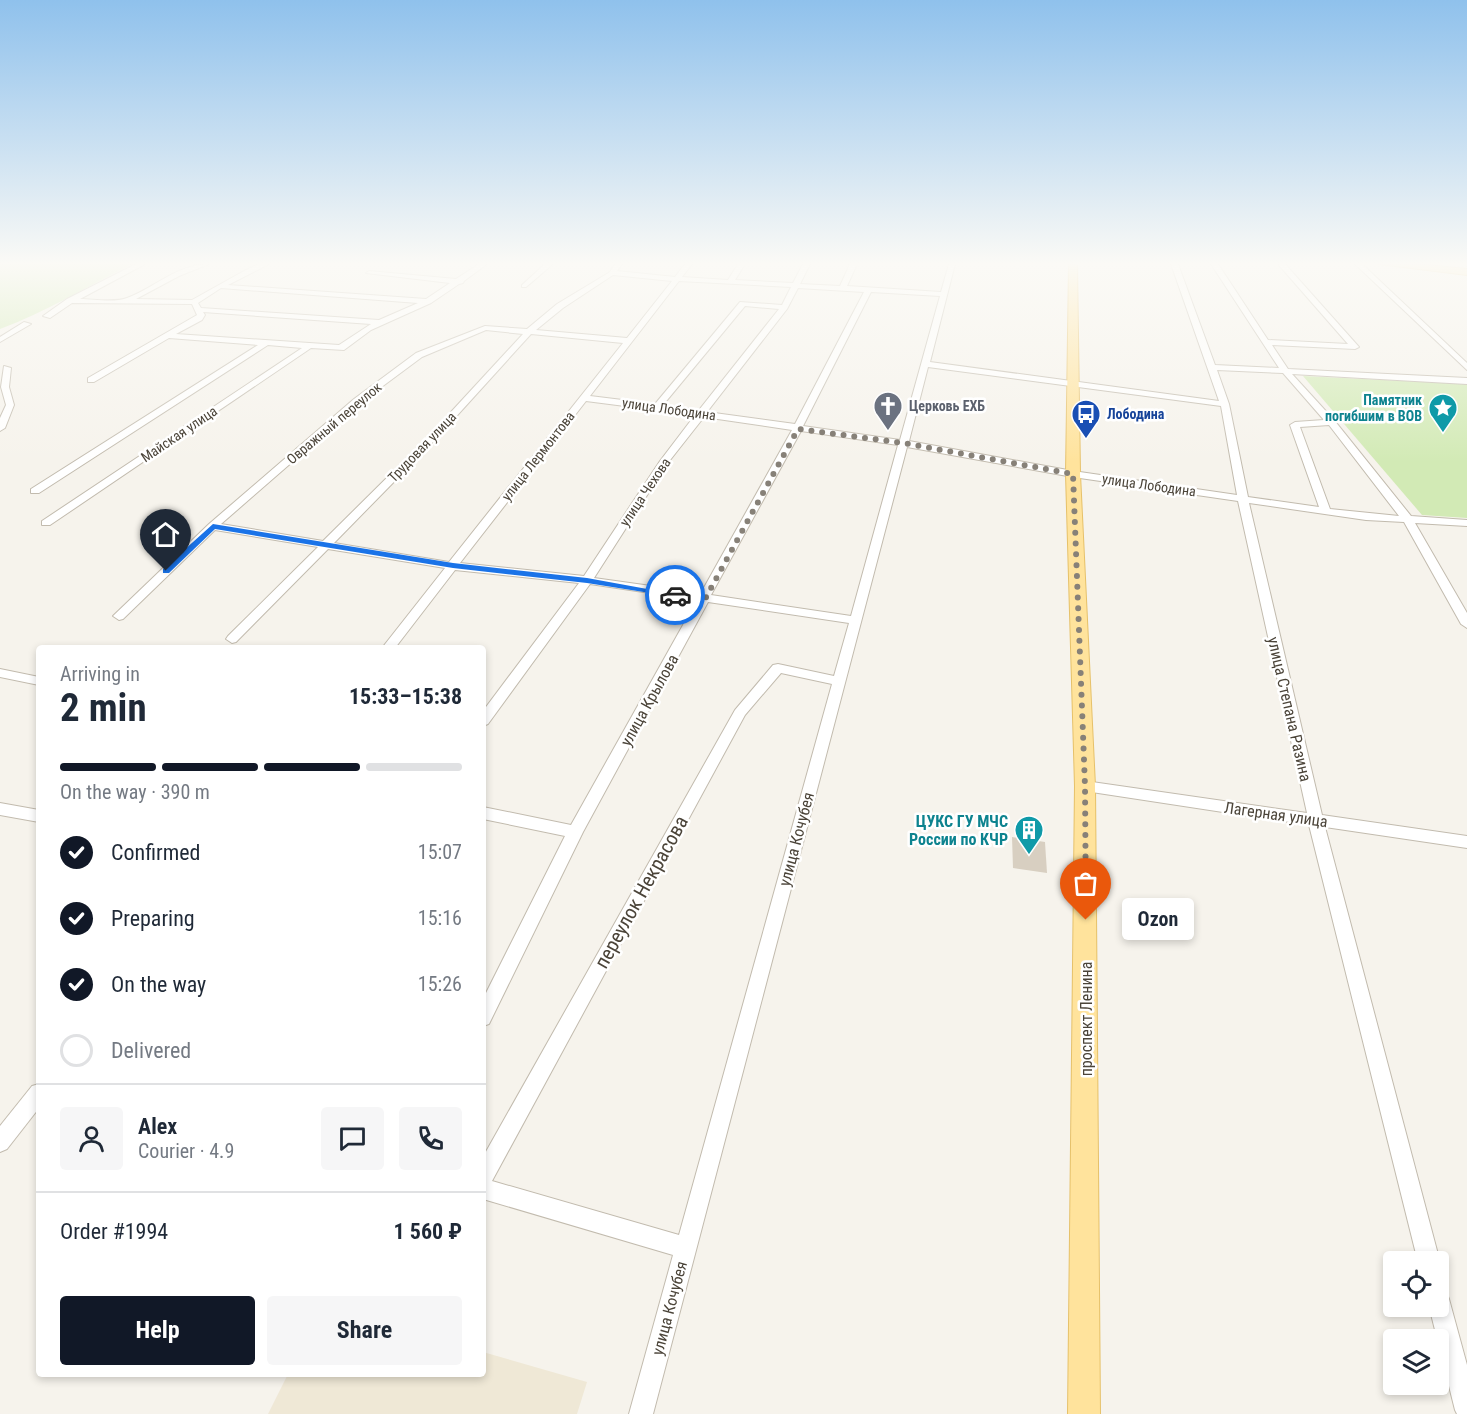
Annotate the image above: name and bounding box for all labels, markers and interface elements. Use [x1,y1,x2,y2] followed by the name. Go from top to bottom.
[283,378,385,467] street label: Овражный переулок
[872,390,904,432] church icon: Церковь ЕХБ
[1325,392,1422,424] place label: Памятник погибшим в ВОВ
[1427,392,1459,434] place icon: Памятник погибшим в ВОВ
[621,394,717,424] street label: улица Лободина
[909,398,985,414] place label: Церковь ЕХБ
[1070,398,1102,440] bus stop icon: Лободина
[138,403,220,465] street label: Майская улица
[1107,406,1165,422] place label: Лободина
[498,408,578,504] street label: улица Лермонтова
[385,409,459,485] street label: Трудовая улица
[616,455,674,529] street label: улица Чехова
[1101,470,1197,500] street label: улица Лободина
[140,509,191,571] pin
[149,518,182,551] icon: home
[645,565,705,625] courier
[659,579,692,612] icon: car
[1264,635,1315,783] street label: улица Степана Разина
[616,651,682,749] street label: улица Крылова
[60,662,140,686] text: Arriving in
[349,684,462,709] text: 15:33–15:38
[60,685,147,731] text: 2 min
[60,780,210,804] text: On the way · 390 m
[775,790,818,888] street label: улица Кочубея
[1223,798,1329,831] street label: Лагерная улица
[589,811,693,973] street label: переулок Некрасова
[909,812,1008,849] place label: ЦУКС ГУ МЧС России по КЧР
[1013,814,1045,856] building icon: ЦУКС ГУ МЧС России по КЧР
[60,836,93,869] icon: check
[111,840,200,865] text: Confirmed
[418,840,462,864] text: 15:07
[1060,858,1111,920] pin
[1069,867,1102,900] icon: bag
[1122,899,1194,941] callout: Ozon
[60,902,93,935] icon: check
[111,906,195,931] text: Preparing
[418,906,462,930] text: 15:16
[1138,907,1178,931] text: Ozon
[1077,962,1096,1076] street label: проспект Ленина
[60,968,93,1001] icon: check
[111,972,206,997] text: On the way
[418,972,462,996] text: 15:26
[111,1038,191,1063] text: Delivered
[60,1107,123,1170] button: person
[321,1107,384,1170] button: chat
[399,1107,462,1170] button: phone
[138,1114,177,1139] text: Alex
[138,1139,234,1163] text: Courier · 4.9
[60,1219,168,1244] text: Order #1994
[394,1219,462,1244] text: 1 560 ₽
[1383,1251,1449,1395] map controls
[1383,1251,1449,1317] button: locate
[648,1259,691,1357] street label: улица Кочубея
[60,1296,255,1365] button: Help
[267,1296,462,1365] button: Share
[1383,1329,1449,1395] button: layers

